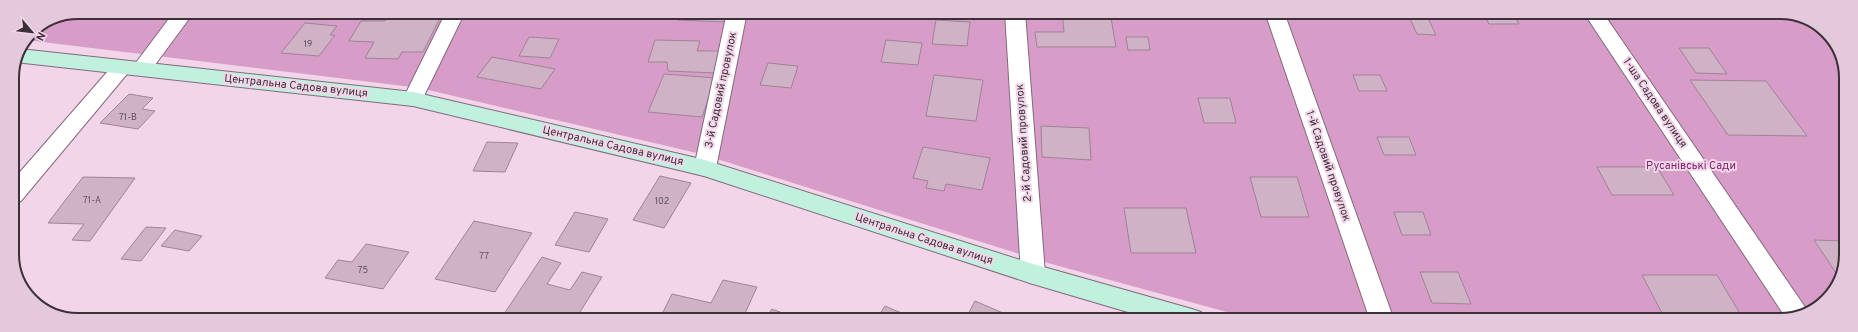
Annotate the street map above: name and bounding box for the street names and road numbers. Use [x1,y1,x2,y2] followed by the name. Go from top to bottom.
[702,31,740,149] street label: 3-й Садовий провулок
[1620,55,1690,151] street label: 1-ша Садова вулиця
[224,71,368,101] street label: Центральна Садова вулиця
[1013,83,1035,203] street label: 2-й Садовий провулок
[1302,109,1354,223] street label: 1-й Садовий провулок
[541,123,685,169] street label: Центральна Садова вулиця
[853,210,995,268] street label: Центральна Садова вулиця

